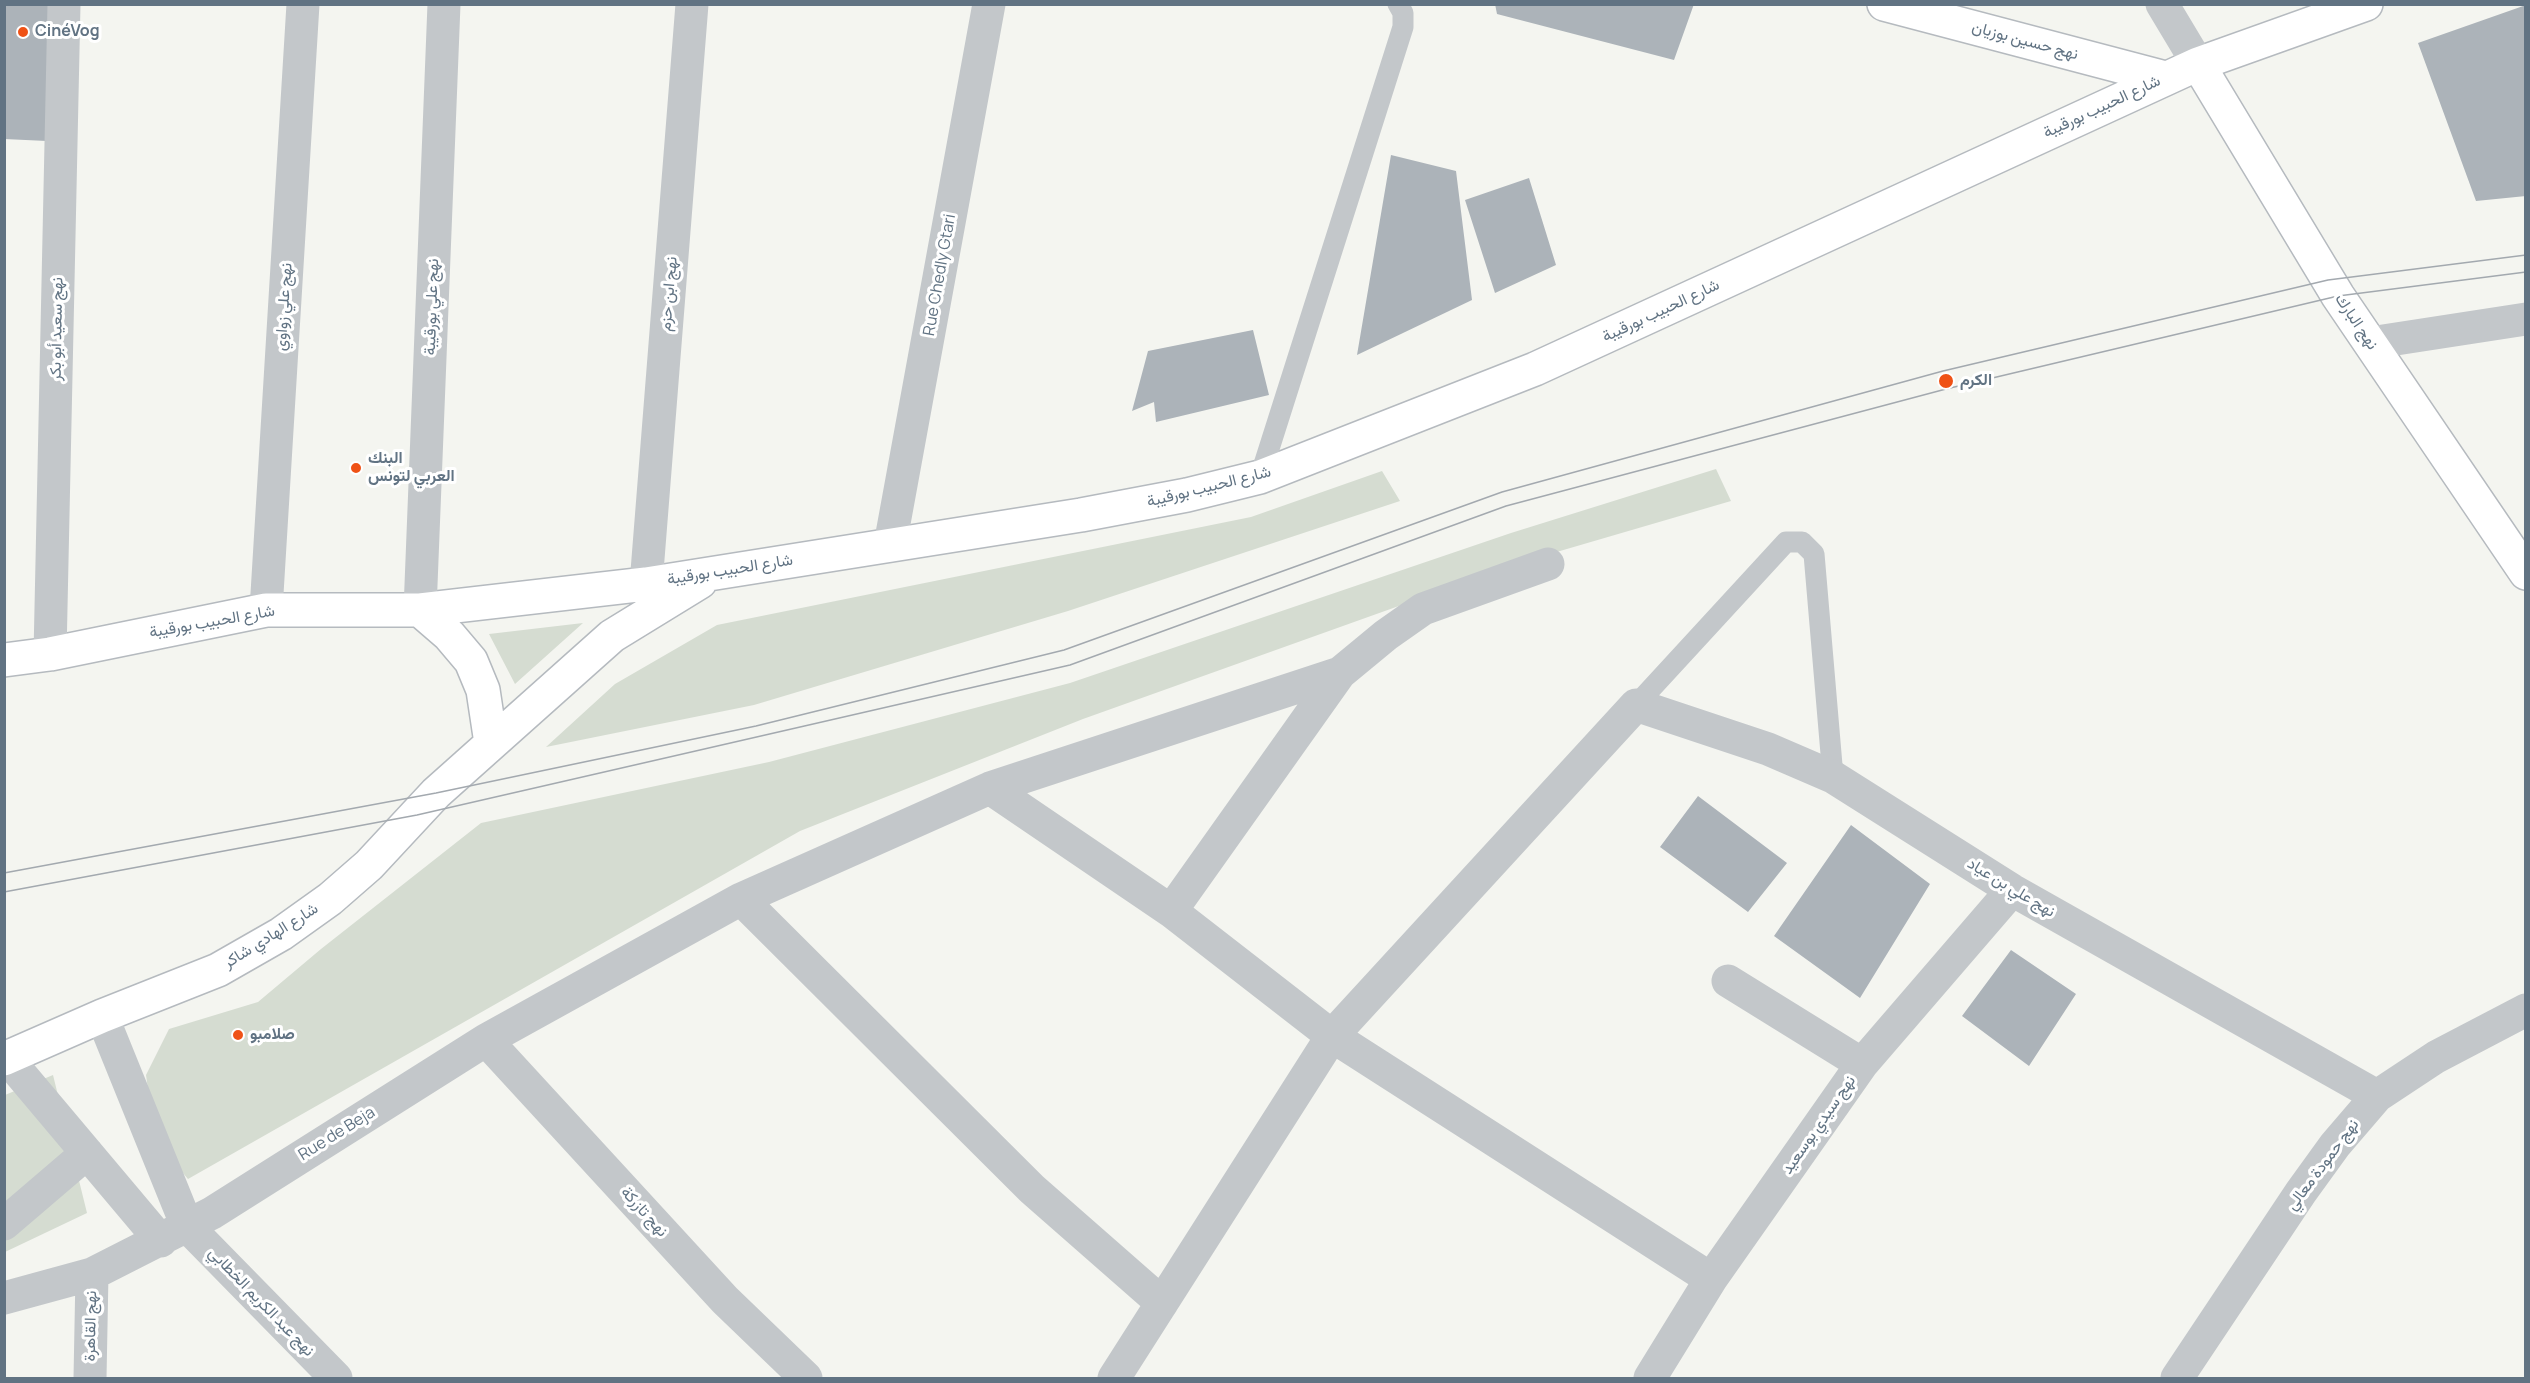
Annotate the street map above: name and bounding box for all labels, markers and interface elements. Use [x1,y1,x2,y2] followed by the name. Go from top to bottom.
[1970,18,2080,64] street label: نهج حسين بوزيان
[35,22,99,42] place label: CinéVog
[16,25,30,39] marker: CinéVog
[2040,71,2164,143] street label: شارع الحبيب بورقيبة
[920,213,960,337] street label: Rue Chedly Gtari
[656,256,682,332] street label: نهج ابن حزم
[421,258,443,356] street label: نهج علي بورقيبة
[271,262,297,352] street label: نهج علي زواوي
[1599,275,1723,347] street label: شارع الحبيب بورقيبة
[46,277,68,381] street label: نهج سعيد أبو بكر
[2330,290,2382,354] street label: نهج البارك
[1960,371,1992,391] place label: الكرم
[1937,372,1955,390] marker: الكرم
[368,449,455,487] place label: البنك العربي لتونس
[349,461,363,475] marker: البنك العربي لتونس
[1145,462,1273,512] street label: شارع الحبيب بورقيبة
[666,551,794,589] street label: شارع الحبيب بورقيبة
[148,602,276,642] street label: شارع الحبيب بورقيبة
[1964,854,2058,922] street label: نهج علي بن عياد
[220,899,322,973] street label: شارع الهادي شاكر
[250,1025,295,1045] place label: صلامبو
[231,1028,245,1042] marker: صلامبو
[1778,1072,1860,1178] street label: نهج سيدي بوسعيد
[295,1103,379,1165] street label: Rue de Beja
[2283,1116,2363,1214] street label: نهج حمودة معالي
[617,1183,671,1241] street label: نهج تازركة
[204,1243,318,1361] street label: نهج عبد الكريم الخطابي
[81,1290,101,1362] street label: نهج القاهرة

